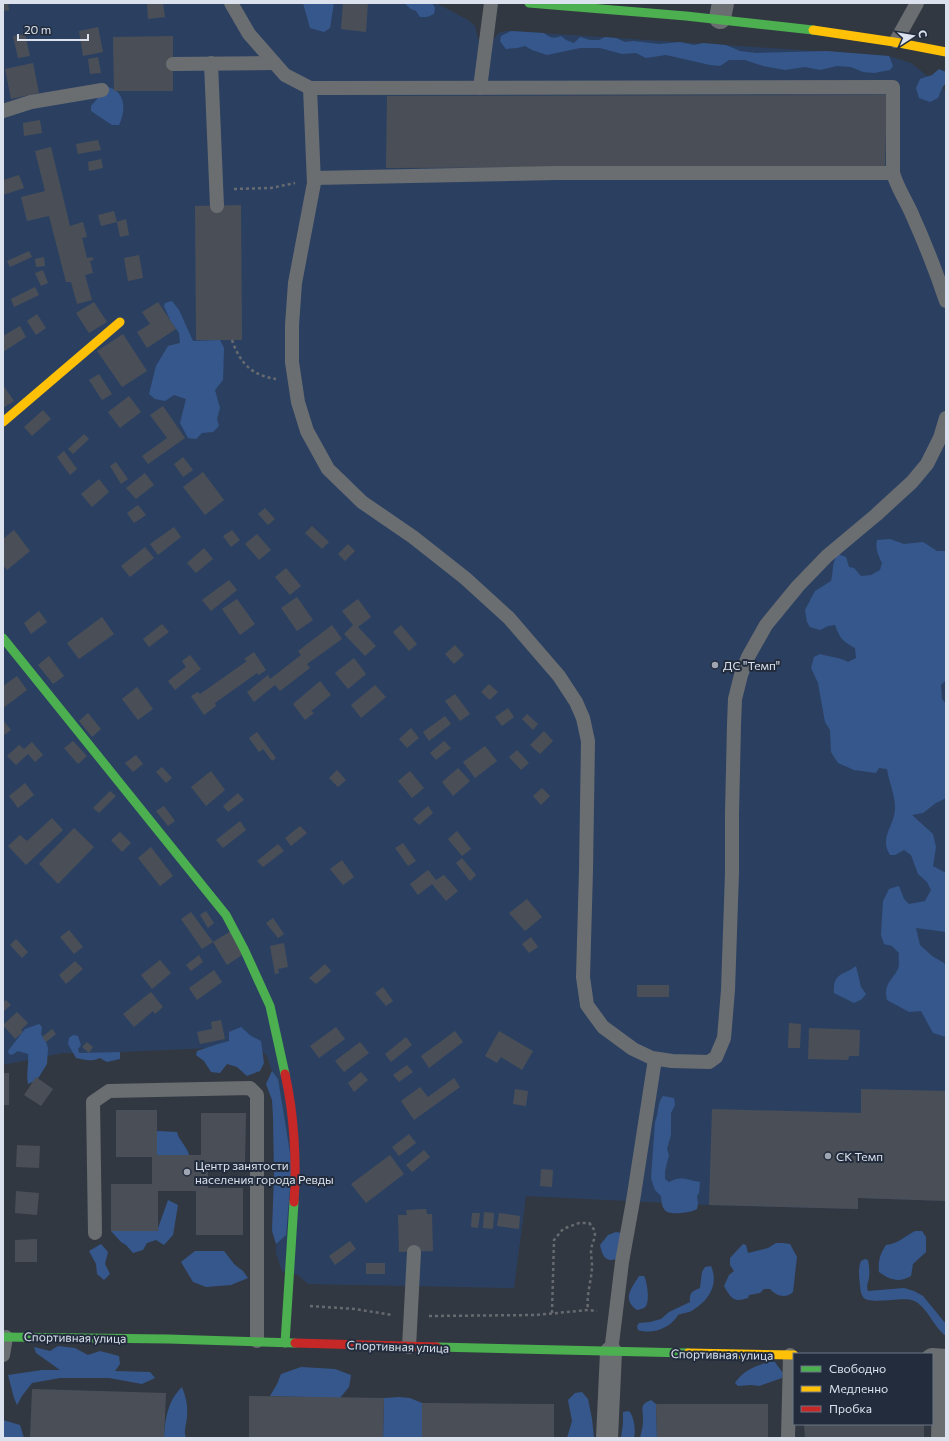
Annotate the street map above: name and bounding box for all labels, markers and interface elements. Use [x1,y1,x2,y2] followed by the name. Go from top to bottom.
[18,16,88,42] scale bar
[893,16,933,56] north arrow
[24,22,51,36] text: 20 m
[916,29,931,39] text: С
[723,658,780,672] place label: ДС "Темп"
[710,660,720,670] marker: ДС "Темп"
[836,1149,883,1163] place label: СК Темп
[823,1151,833,1161] marker: СК Темп
[195,1158,334,1186] place label: Центр занятости населения города Ревды
[182,1167,192,1177] marker: Центр занятости населения города Ревды
[24,1329,126,1345] street label: Спортивная улица
[347,1337,449,1355] street label: Спортивная улица
[671,1346,773,1362] street label: Спортивная улица
[793,1353,933,1425] legend
[829,1361,886,1375] text: Свободно
[829,1381,888,1395] text: Медленно
[829,1401,872,1415] text: Пробка

